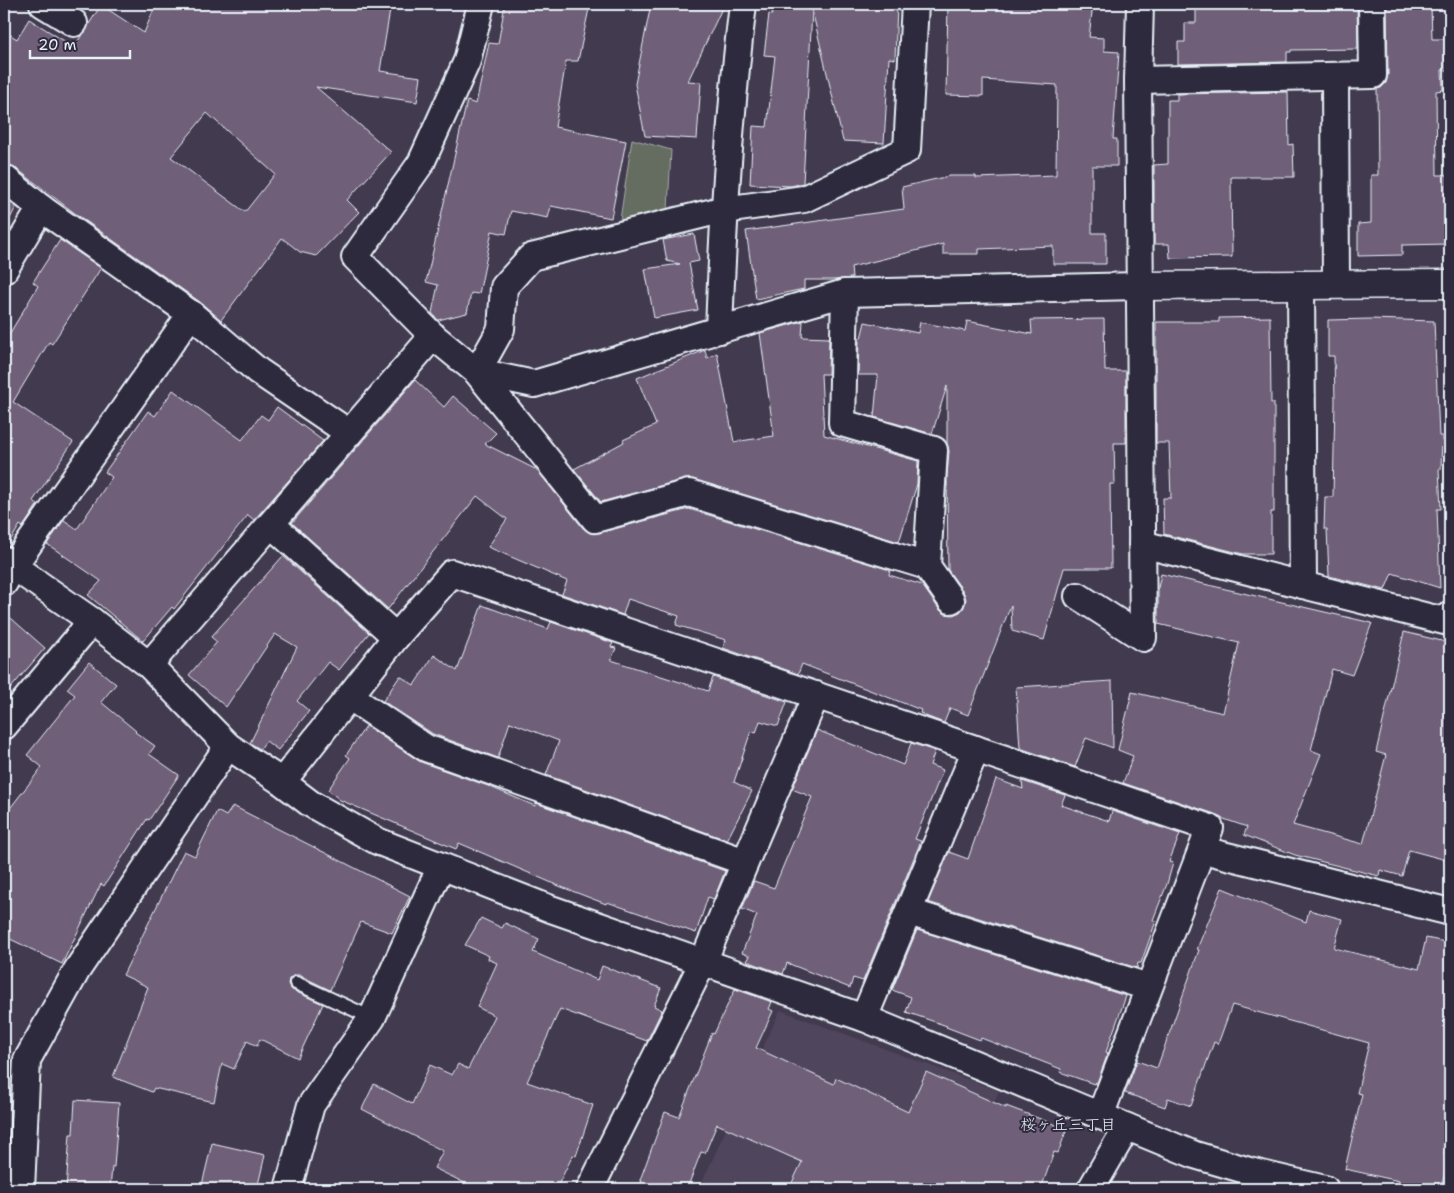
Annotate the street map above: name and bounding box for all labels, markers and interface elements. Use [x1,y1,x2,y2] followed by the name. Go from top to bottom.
[30,28,130,60] scale bar
[38,35,77,55] text: 20 m
[1020,1114,1116,1135] district label: 桜ヶ丘三丁目

